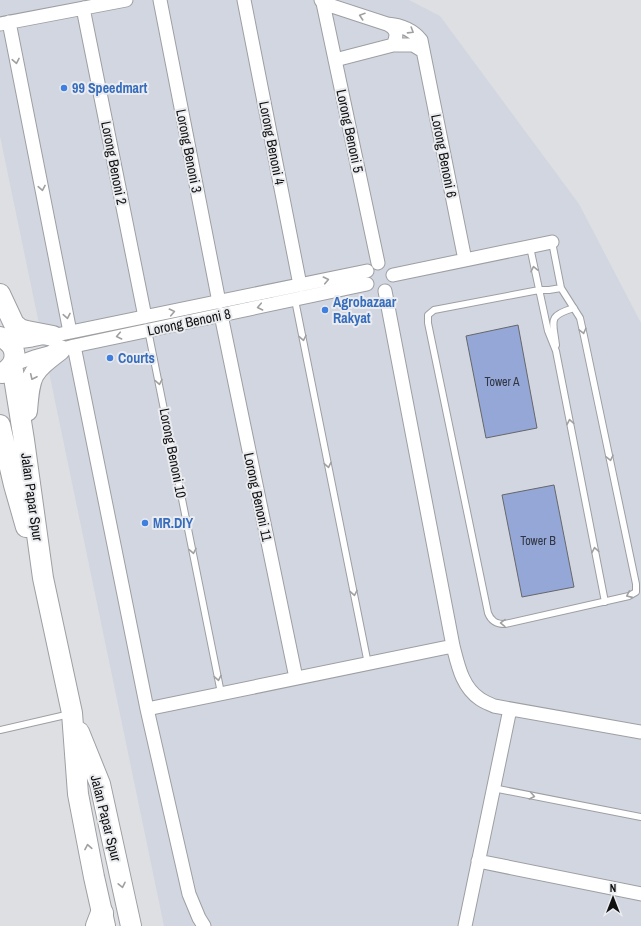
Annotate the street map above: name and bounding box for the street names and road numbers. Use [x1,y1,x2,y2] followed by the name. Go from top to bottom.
[332,88,368,174] street label: Lorong Benoni 5
[255,100,289,187] street label: Lorong Benoni 4
[172,108,206,194] street label: Lorong Benoni 3
[427,113,461,199] street label: Lorong Benoni 6
[97,120,131,206] street label: Lorong Benoni 2
[146,304,232,340] street label: Lorong Benoni 8
[155,406,191,500] street label: Lorong Benoni 10
[240,451,276,544] street label: Lorong Benoni 11
[17,452,47,542] street label: Jalan Papar Spur
[87,773,126,863] street label: Jalan Papar Spur

